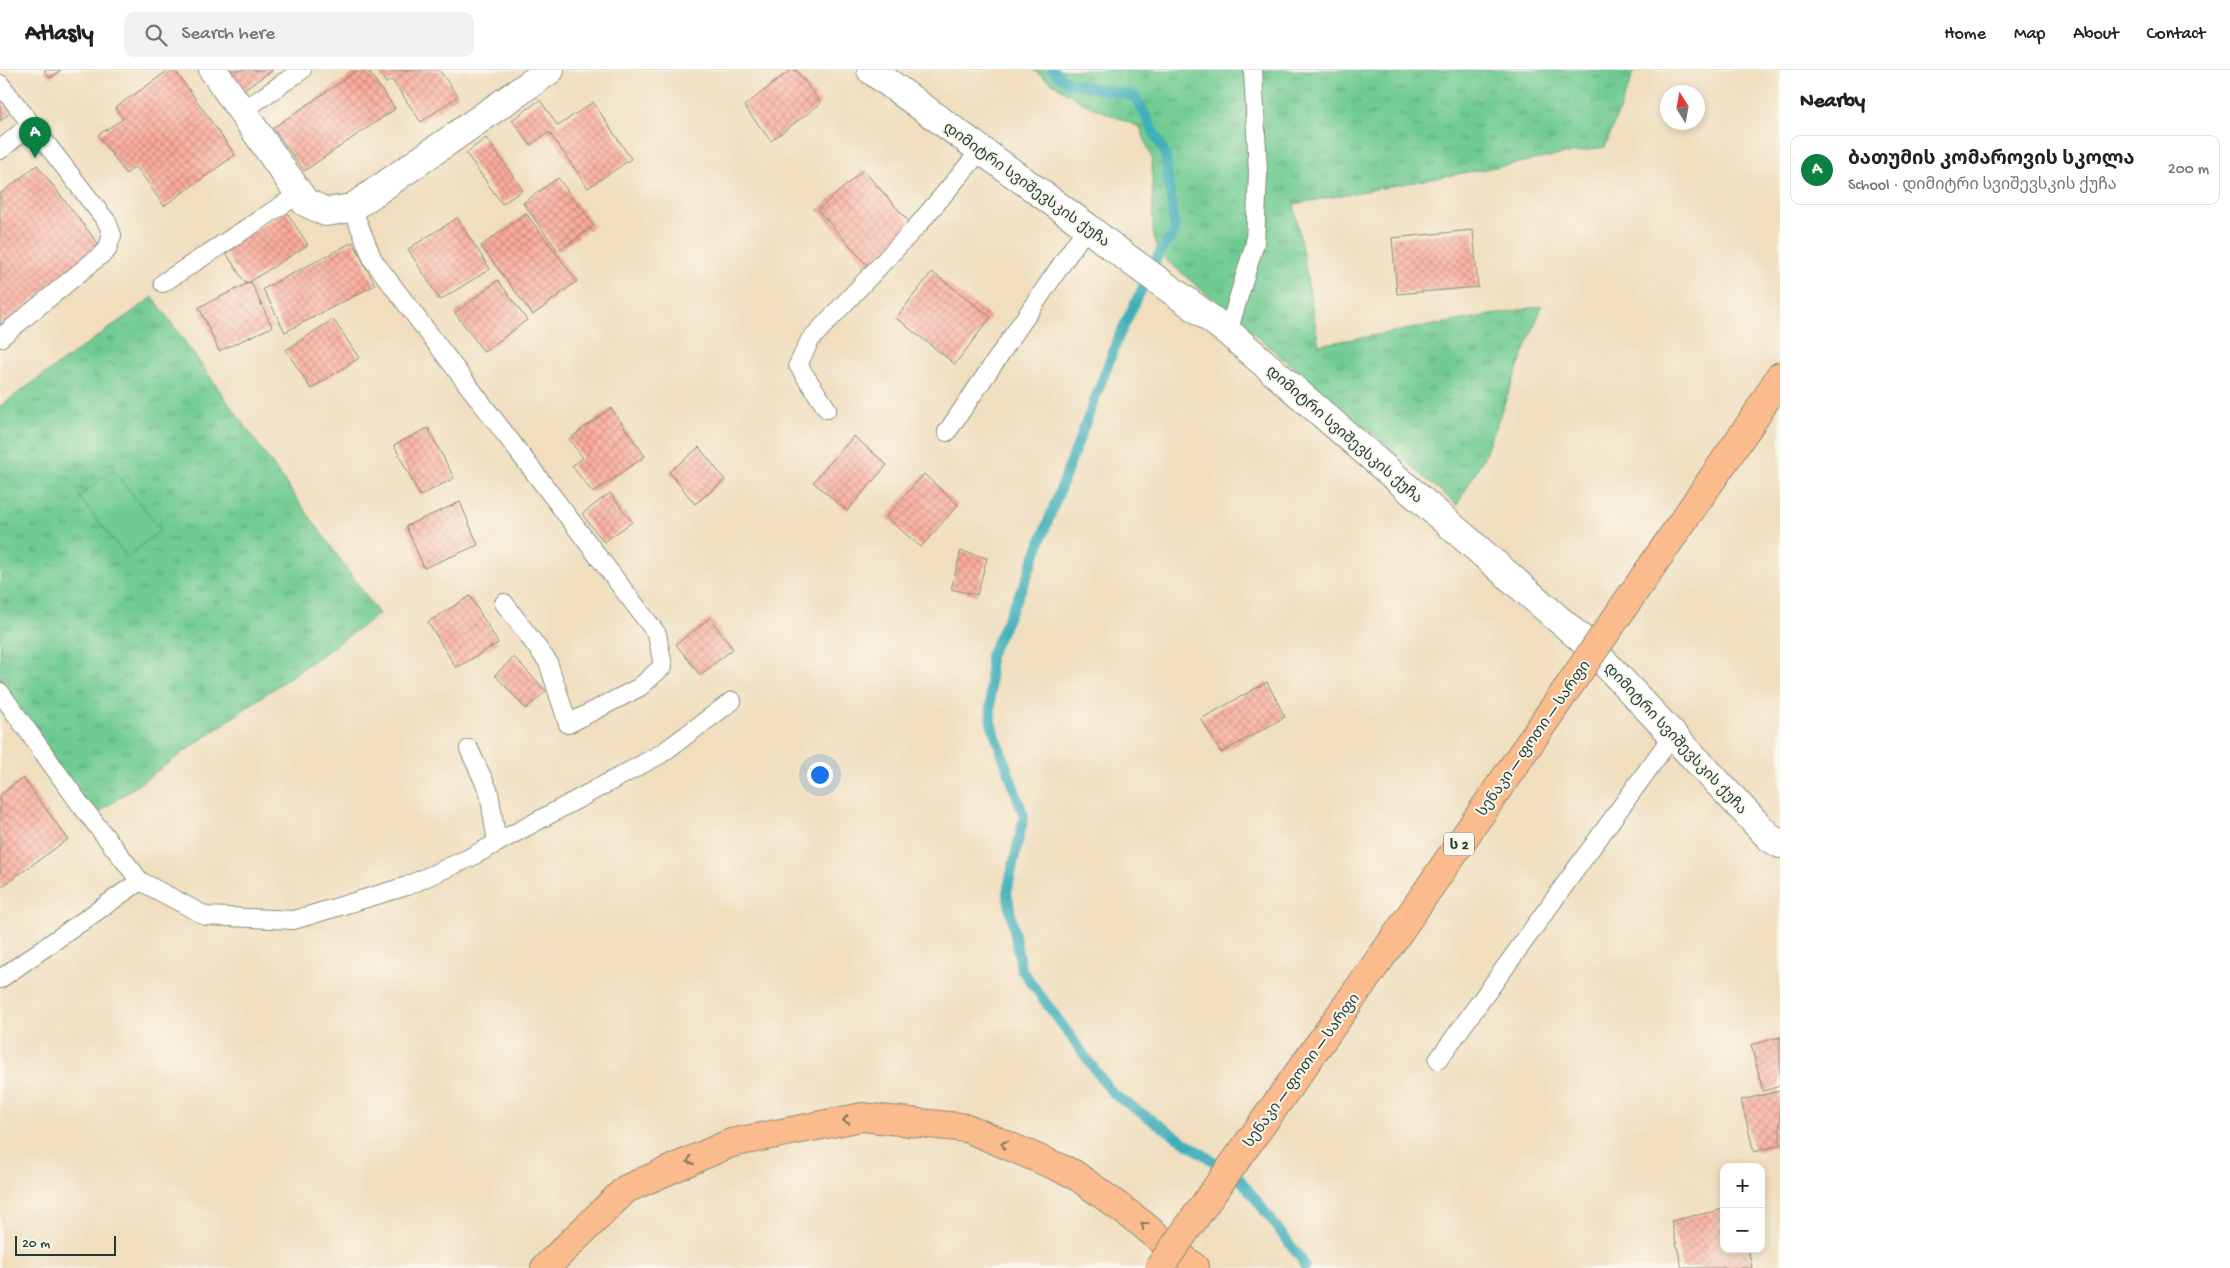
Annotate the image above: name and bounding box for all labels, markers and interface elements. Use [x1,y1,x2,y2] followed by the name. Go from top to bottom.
[124,12,474,57] search box
[25,20,94,49] text: Atlasly
[142,21,170,49] icon: search
[182,23,275,46] text: Search here
[1944,24,1986,45] text: Home
[2014,24,2045,45] text: Map
[2073,24,2119,45] text: About
[2147,24,2205,45] text: Contact
[1660,85,1705,130] north arrow
[1800,90,1865,115] text: Nearby
[19,117,51,158] pin: A
[939,119,1112,252] street label: დიმიტრი სვიშევსკის ქუჩა
[1848,149,2135,172] text: ბათუმის კომაროვის სკოლა
[1812,161,1822,180] text: A
[2168,161,2209,180] text: 200 m
[1848,177,2117,196] text: School · დიმიტრი სვიშევსკის ქუჩა
[1262,363,1425,508] street label: დიმიტრი სვიშევსკის ქუჩა
[1474,658,1595,820] street label: სენაკი — ფოთი — სარფი
[1599,660,1750,819] street label: დიმიტრი სვიშევსკის ქუჩა
[807,762,833,788] your location
[1444,832,1474,856] road number: ს 2
[1241,991,1365,1152] street label: სენაკი — ფოთი — სარფი
[842,1115,851,1125] one-way arrow
[1001,1140,1009,1150] one-way arrow
[686,1155,695,1165] one-way arrow
[1720,1163,1765,1253] map controls
[1720,1163,1765,1208] button: +
[1720,1208,1765,1253] button: −
[1141,1223,1150,1231] one-way arrow
[15,1233,116,1256] scale bar
[22,1236,50,1253] text: 20 m

